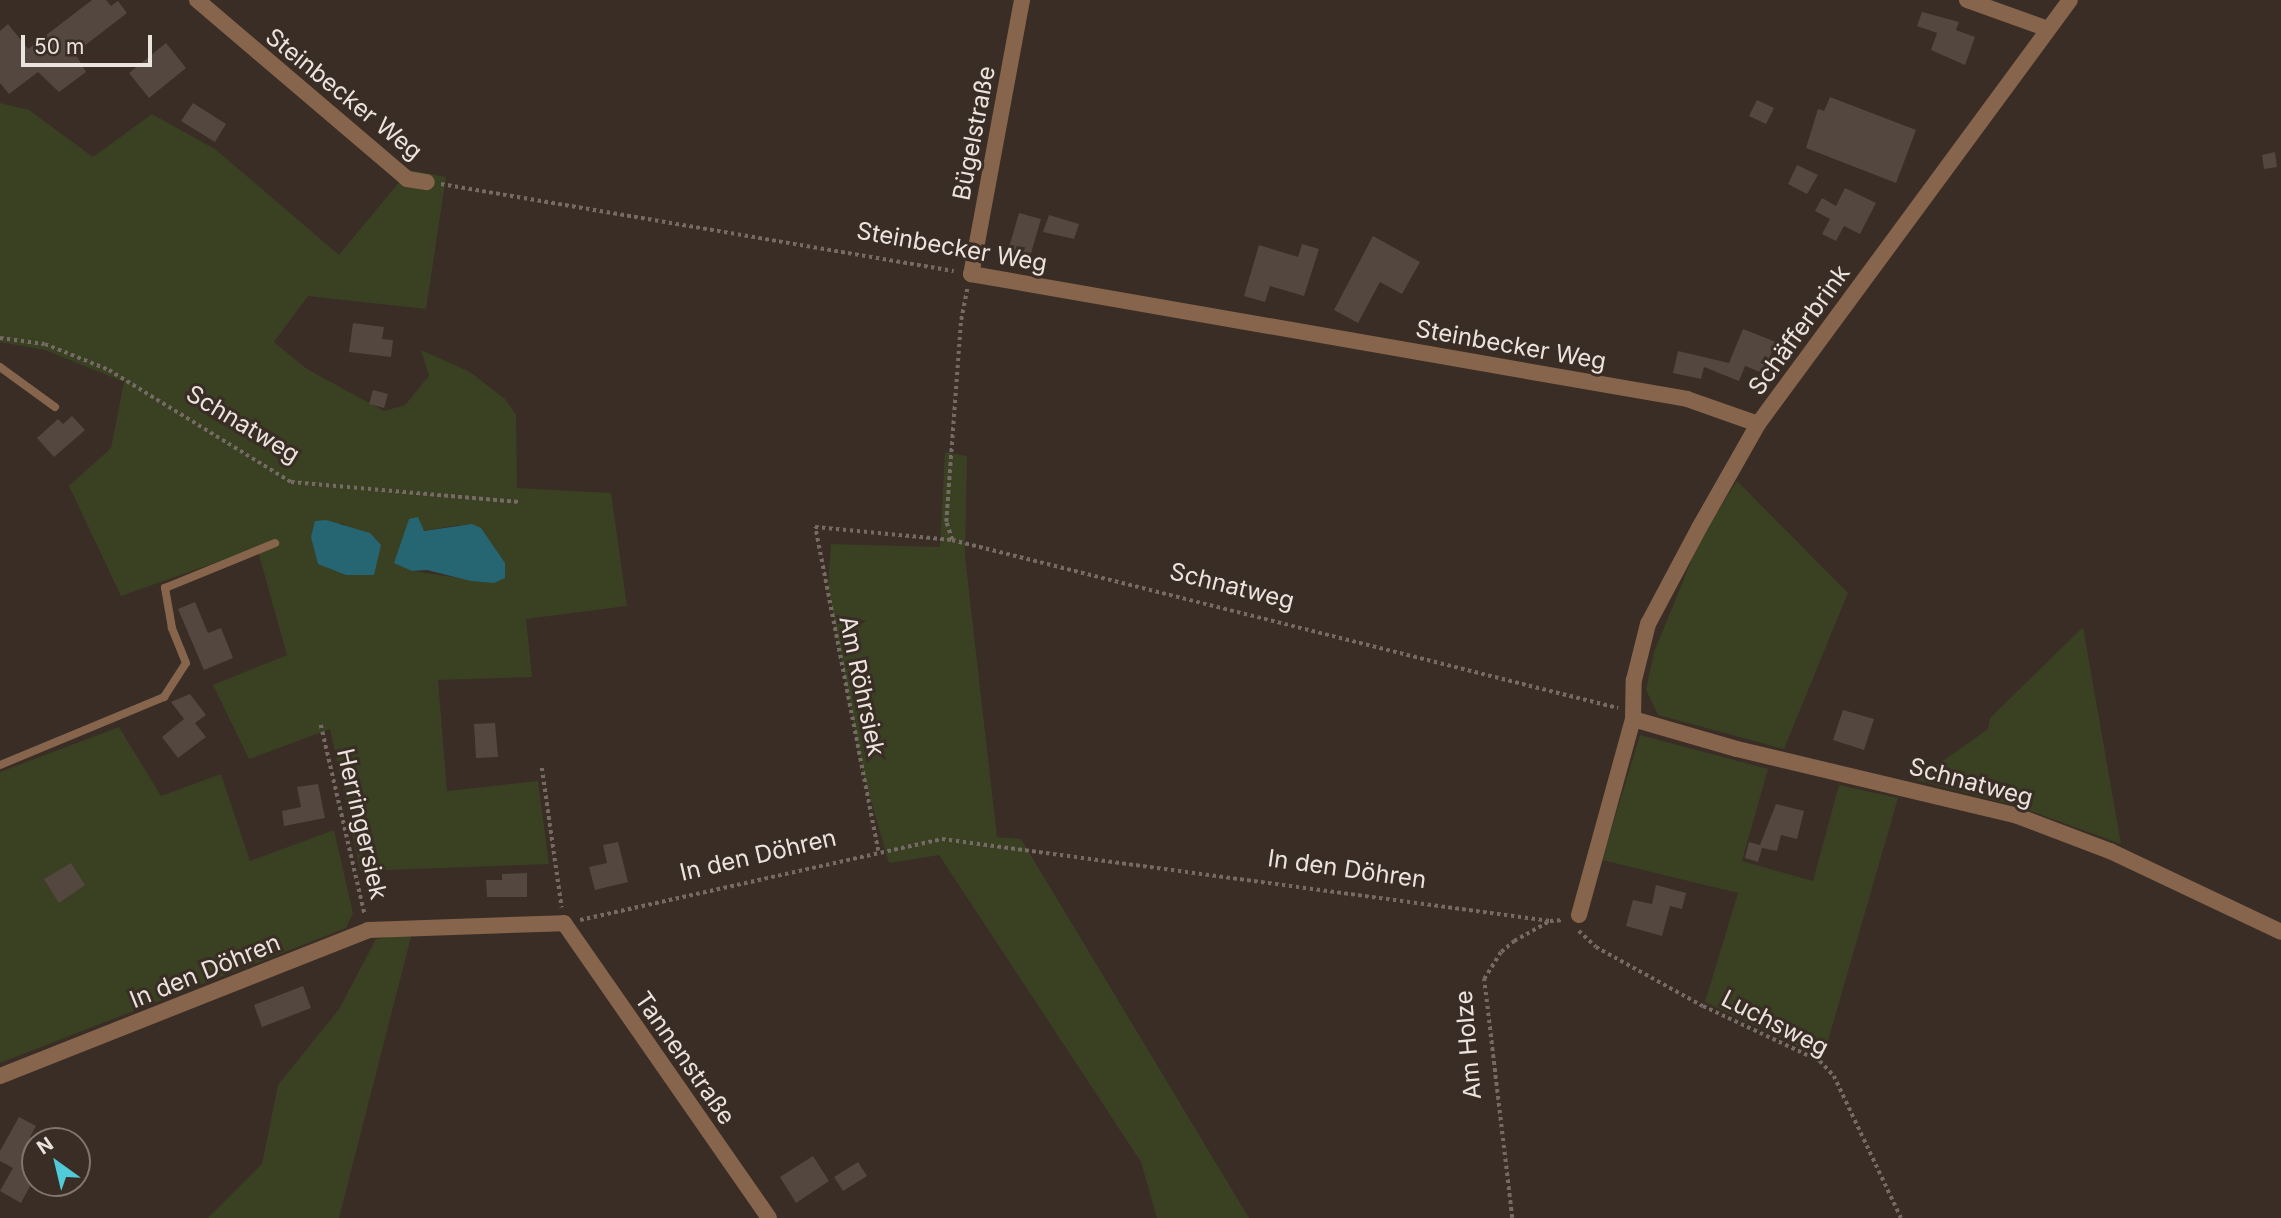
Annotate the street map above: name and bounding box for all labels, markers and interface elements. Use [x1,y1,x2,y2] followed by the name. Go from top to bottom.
[24,21,156,65] scale bar
[260,22,428,166] street label: Steinbecker Weg
[34,34,84,59] text: 50 m
[947,63,1001,203] street label: Bügelstraße
[854,216,1050,278] street label: Steinbecker Weg
[1742,259,1856,401] street label: Schäfferbrink
[1413,314,1609,376] street label: Steinbecker Weg
[181,379,305,469] street label: Schnatweg
[1167,557,1297,615] street label: Schnatweg
[833,613,891,759] street label: Am Röhrsiek
[331,746,393,902] street label: Herringersiek
[1906,752,2036,812] street label: Schnatweg
[677,823,839,887] street label: In den Döhren
[1266,844,1428,894] street label: In den Döhren
[126,928,284,1014] street label: In den Döhren
[1717,984,1833,1062] street label: Luchsweg
[629,986,741,1130] street label: Tannenstraße
[1449,989,1487,1101] street label: Am Holze
[21,1127,91,1197] north arrow
[33,1132,58,1159] text: N

